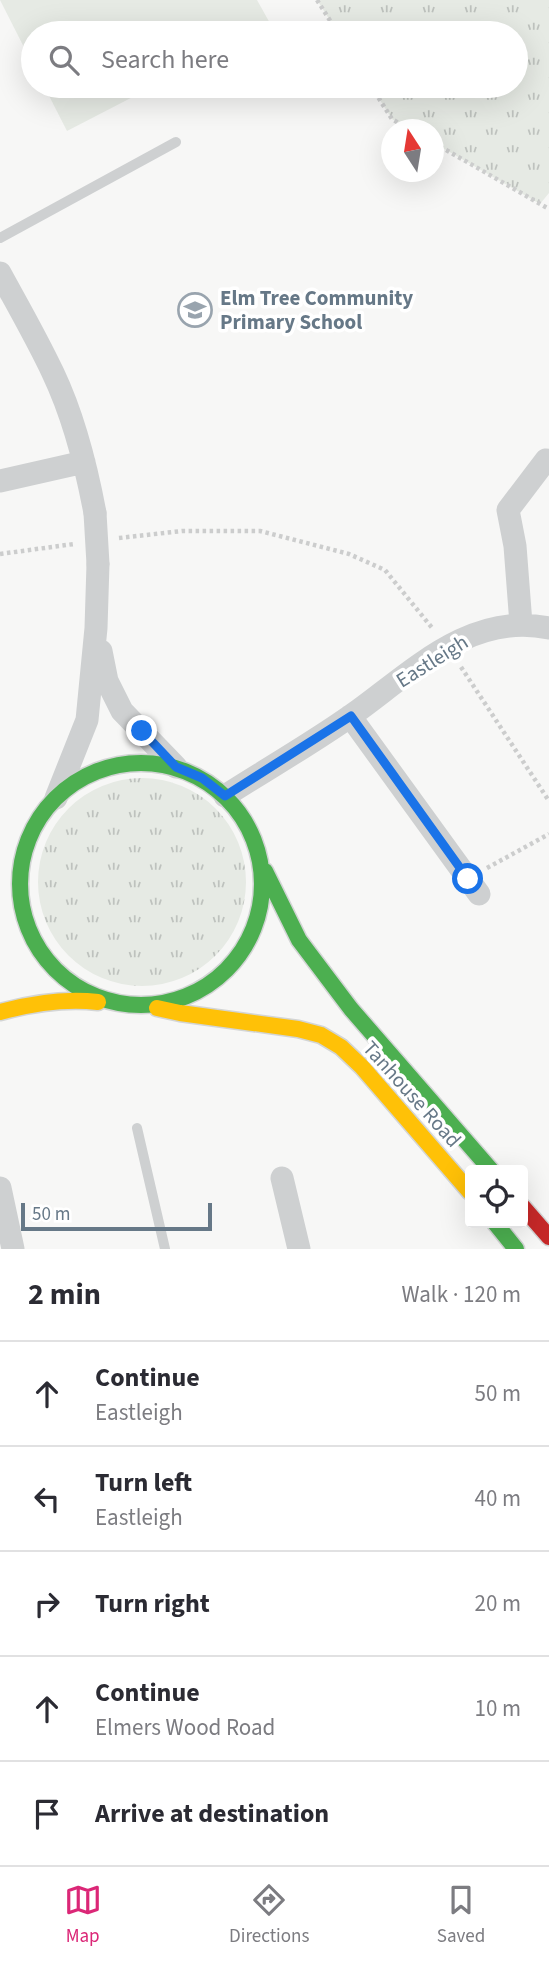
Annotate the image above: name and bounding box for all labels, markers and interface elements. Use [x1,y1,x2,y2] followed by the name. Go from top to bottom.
[21,21,528,98] search box
[45,41,83,79] icon: search
[101,41,229,78] text: Search here
[381,119,444,182] north arrow
[220,283,413,337] place label: Elm Tree Community Primary School
[176,291,214,329] school or university icon: Elm Tree Community Primary School
[390,627,474,695] street label: Eastleigh
[126,715,157,746] route end
[452,863,483,894] route start
[356,1034,468,1154] street label: Tanhouse Road
[465,1165,528,1228] map controls
[465,1165,528,1228] button: locate
[21,1200,212,1232] scale bar
[32,1201,70,1228] text: 50 m
[28,1273,101,1316] text: 2 min
[402,1278,521,1311] text: Walk · 120 m
[95,1359,200,1396] text: Continue
[28,1375,66,1413] icon: ahead
[474,1377,521,1410] text: 50 m
[95,1396,183,1429] text: Eastleigh
[95,1464,192,1501] text: Turn left
[28,1480,66,1518] icon: left
[474,1482,521,1515] text: 40 m
[95,1501,183,1534] text: Eastleigh
[28,1585,66,1623] icon: right
[95,1585,210,1622] text: Turn right
[474,1587,521,1620] text: 20 m
[95,1674,200,1711] text: Continue
[28,1690,66,1728] icon: ahead
[474,1692,521,1725] text: 10 m
[95,1711,275,1744] text: Elmers Wood Road
[28,1795,66,1833] icon: arrive
[95,1795,329,1832] text: Arrive at destination
[64,1881,102,1950] tab: Map
[229,1881,309,1950] tab: Directions
[437,1881,485,1950] tab: Saved

